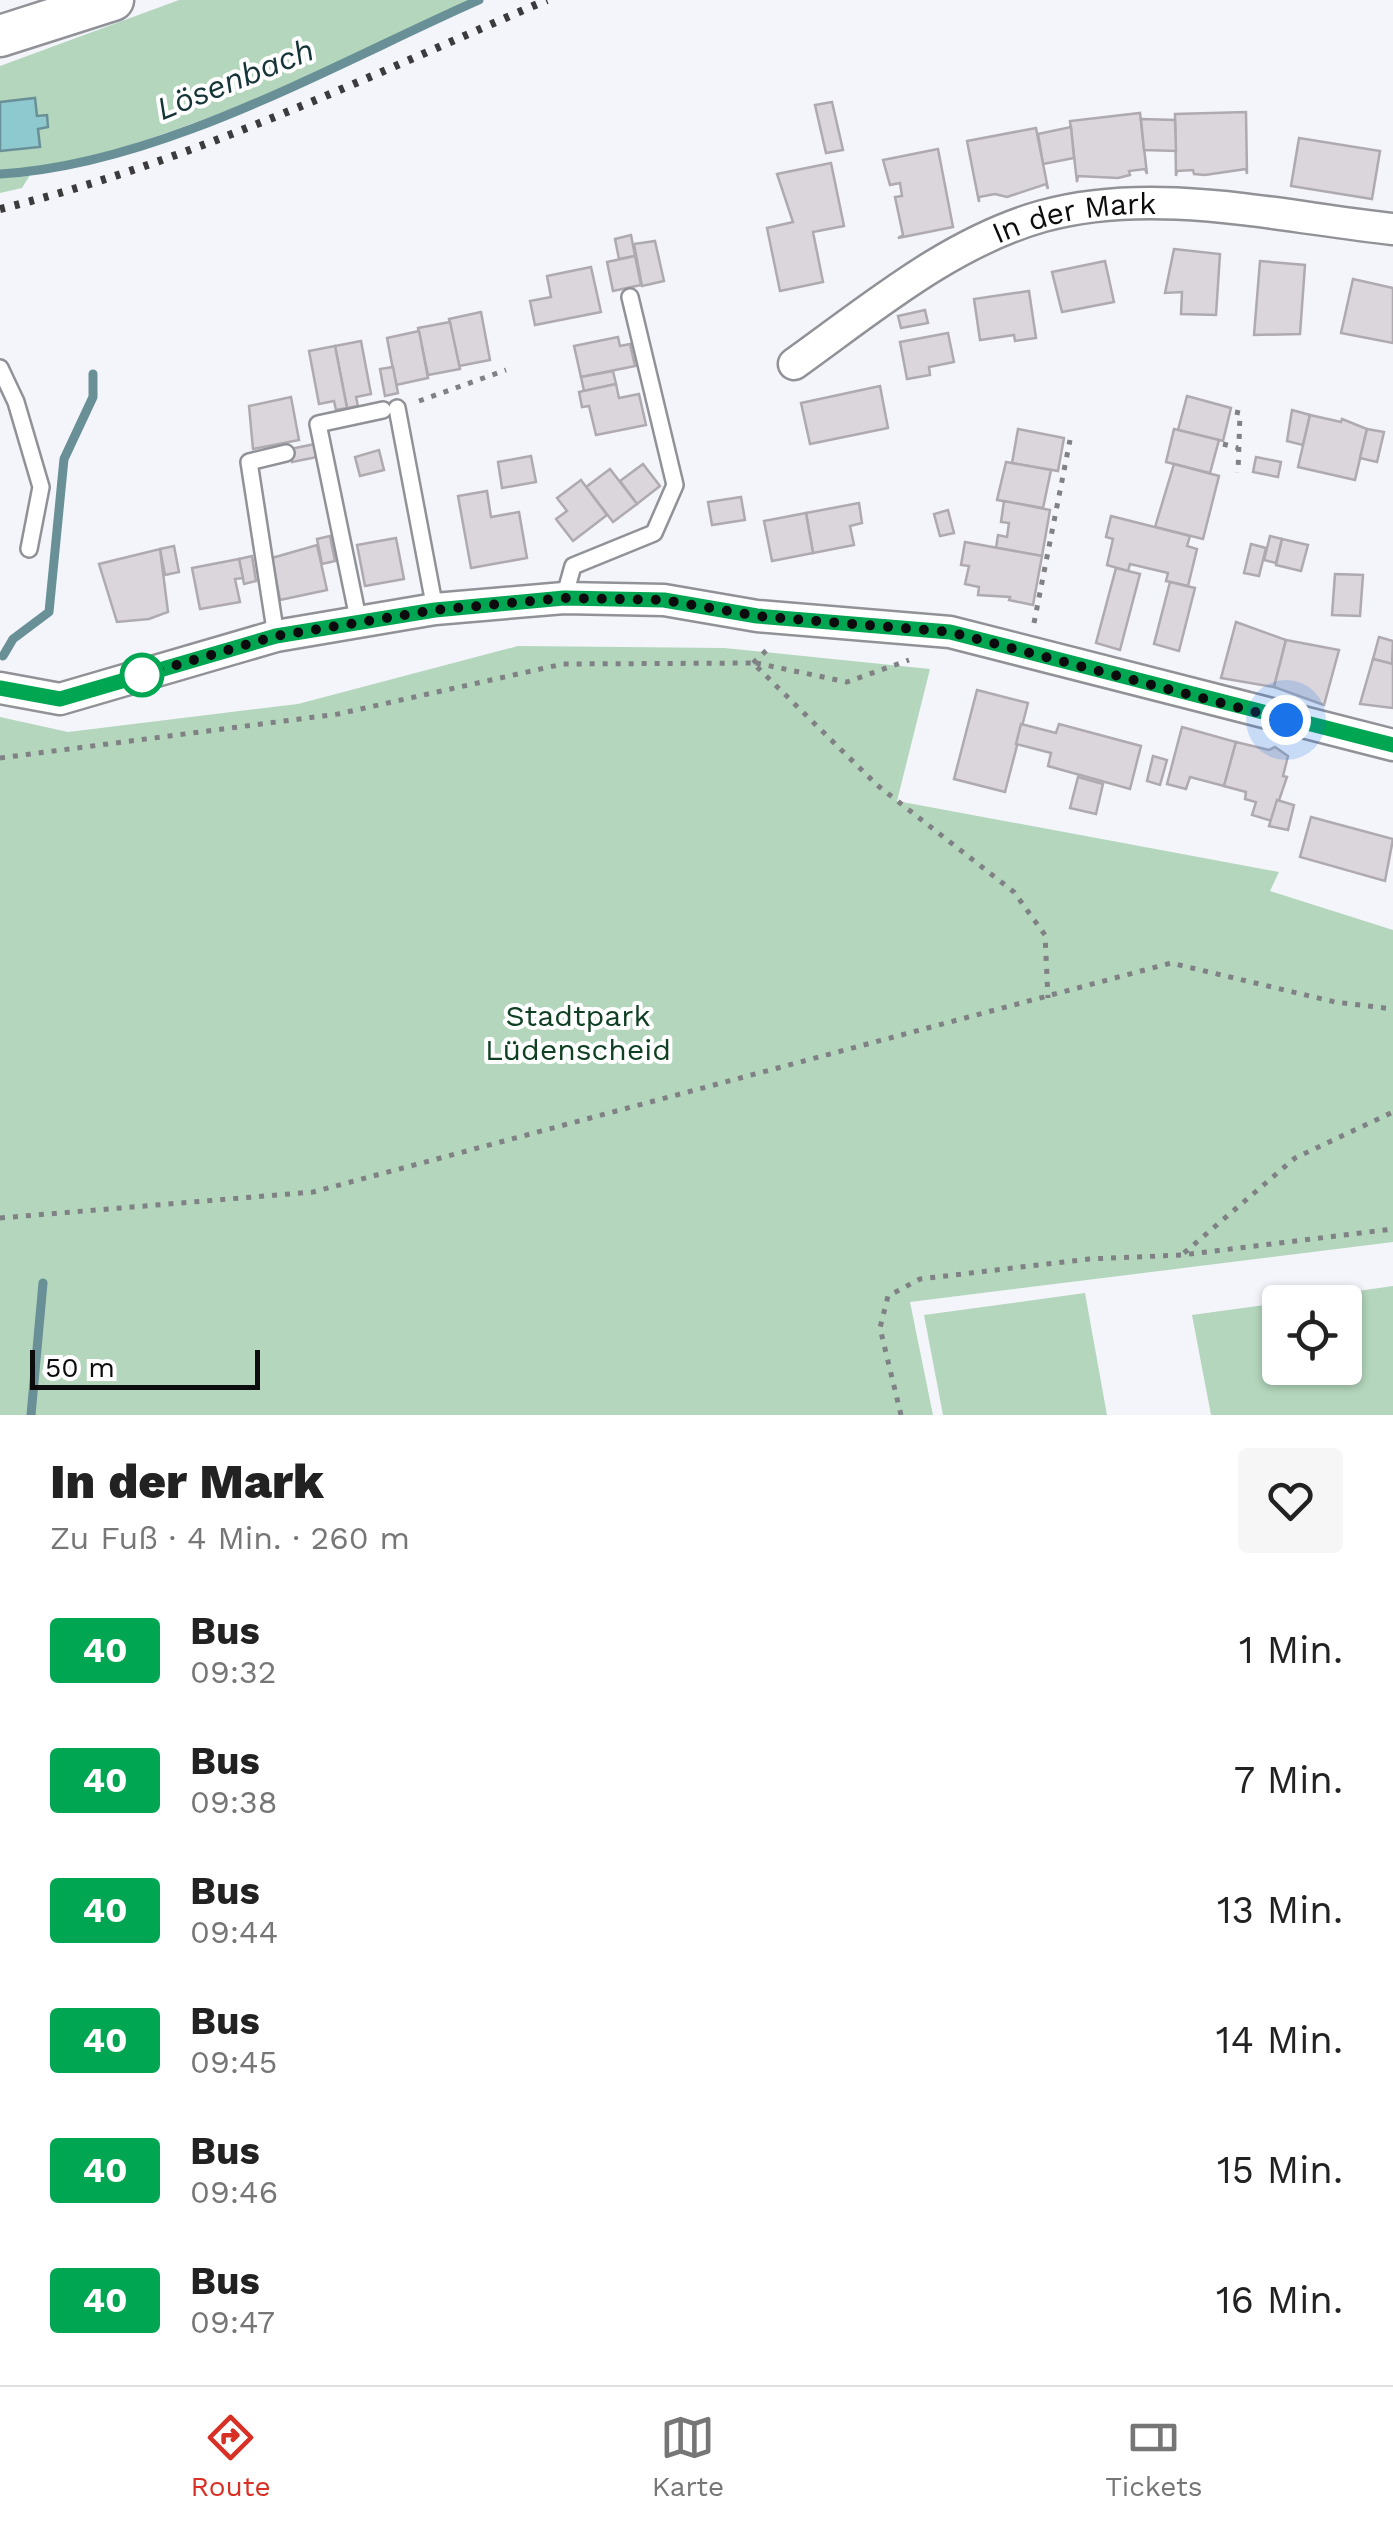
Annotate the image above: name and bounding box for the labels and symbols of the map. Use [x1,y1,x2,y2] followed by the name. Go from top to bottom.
[151,30,319,128] water label: Lösenbach
[986,185,1156,250] street label: In der Mark
[121,654,163,696] unlabelled marker
[1261,695,1311,745] your location
[485,998,671,1067] park label: Stadtpark Lüdenscheid
[30,1345,260,1390] scale bar

